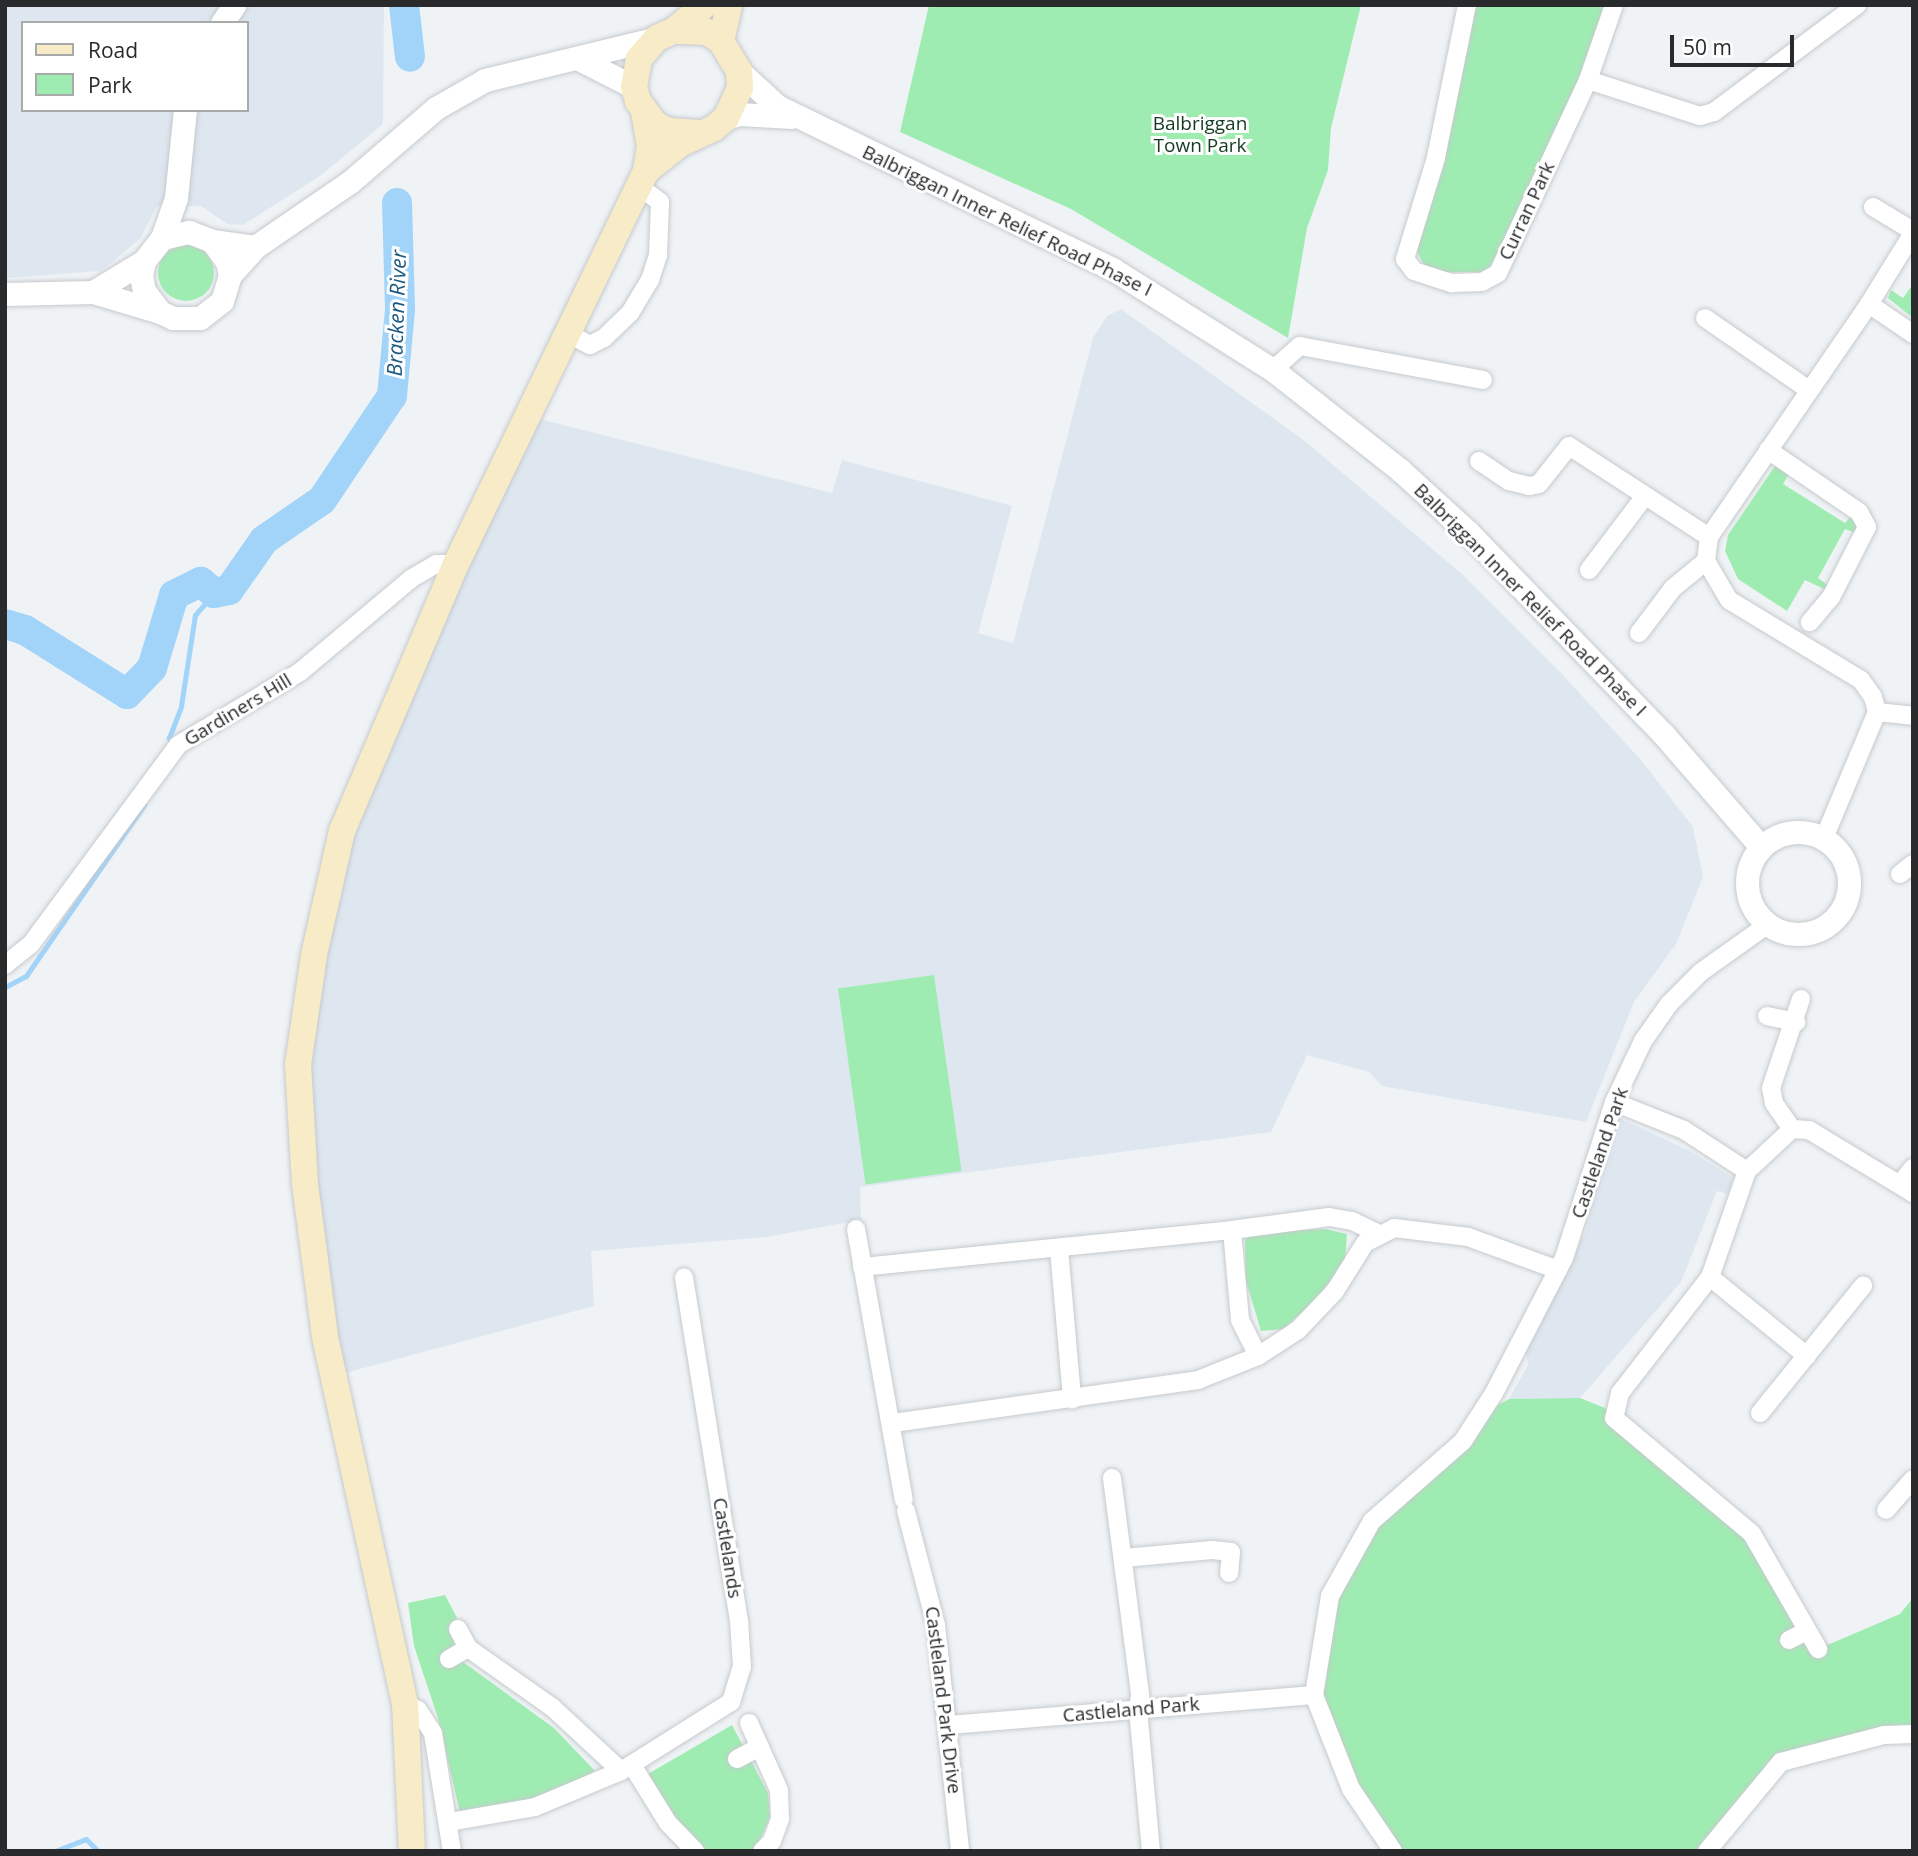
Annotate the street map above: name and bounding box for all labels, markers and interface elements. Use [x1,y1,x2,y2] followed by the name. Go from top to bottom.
[21,21,248,112] legend
[1673,21,1797,65] scale bar
[1683,33,1732,61] text: 50 m
[88,36,138,64] text: Road
[88,71,132,99] text: Park
[1153,113,1247,157] park label: Balbriggan Town Park
[858,141,1156,301] street label: Balbriggan Inner Relief Road Phase I
[1494,158,1560,264] street label: Curran Park
[381,249,411,377] water label: Bracken River
[1409,479,1651,721] street label: Balbriggan Inner Relief Road Phase I
[180,669,296,751] street label: Gardiners Hill
[1567,1084,1633,1222] street label: Castleland Park
[708,1496,746,1600] street label: Castlelands
[920,1605,966,1795] street label: Castleland Park Drive
[1062,1693,1200,1727] street label: Castleland Park

